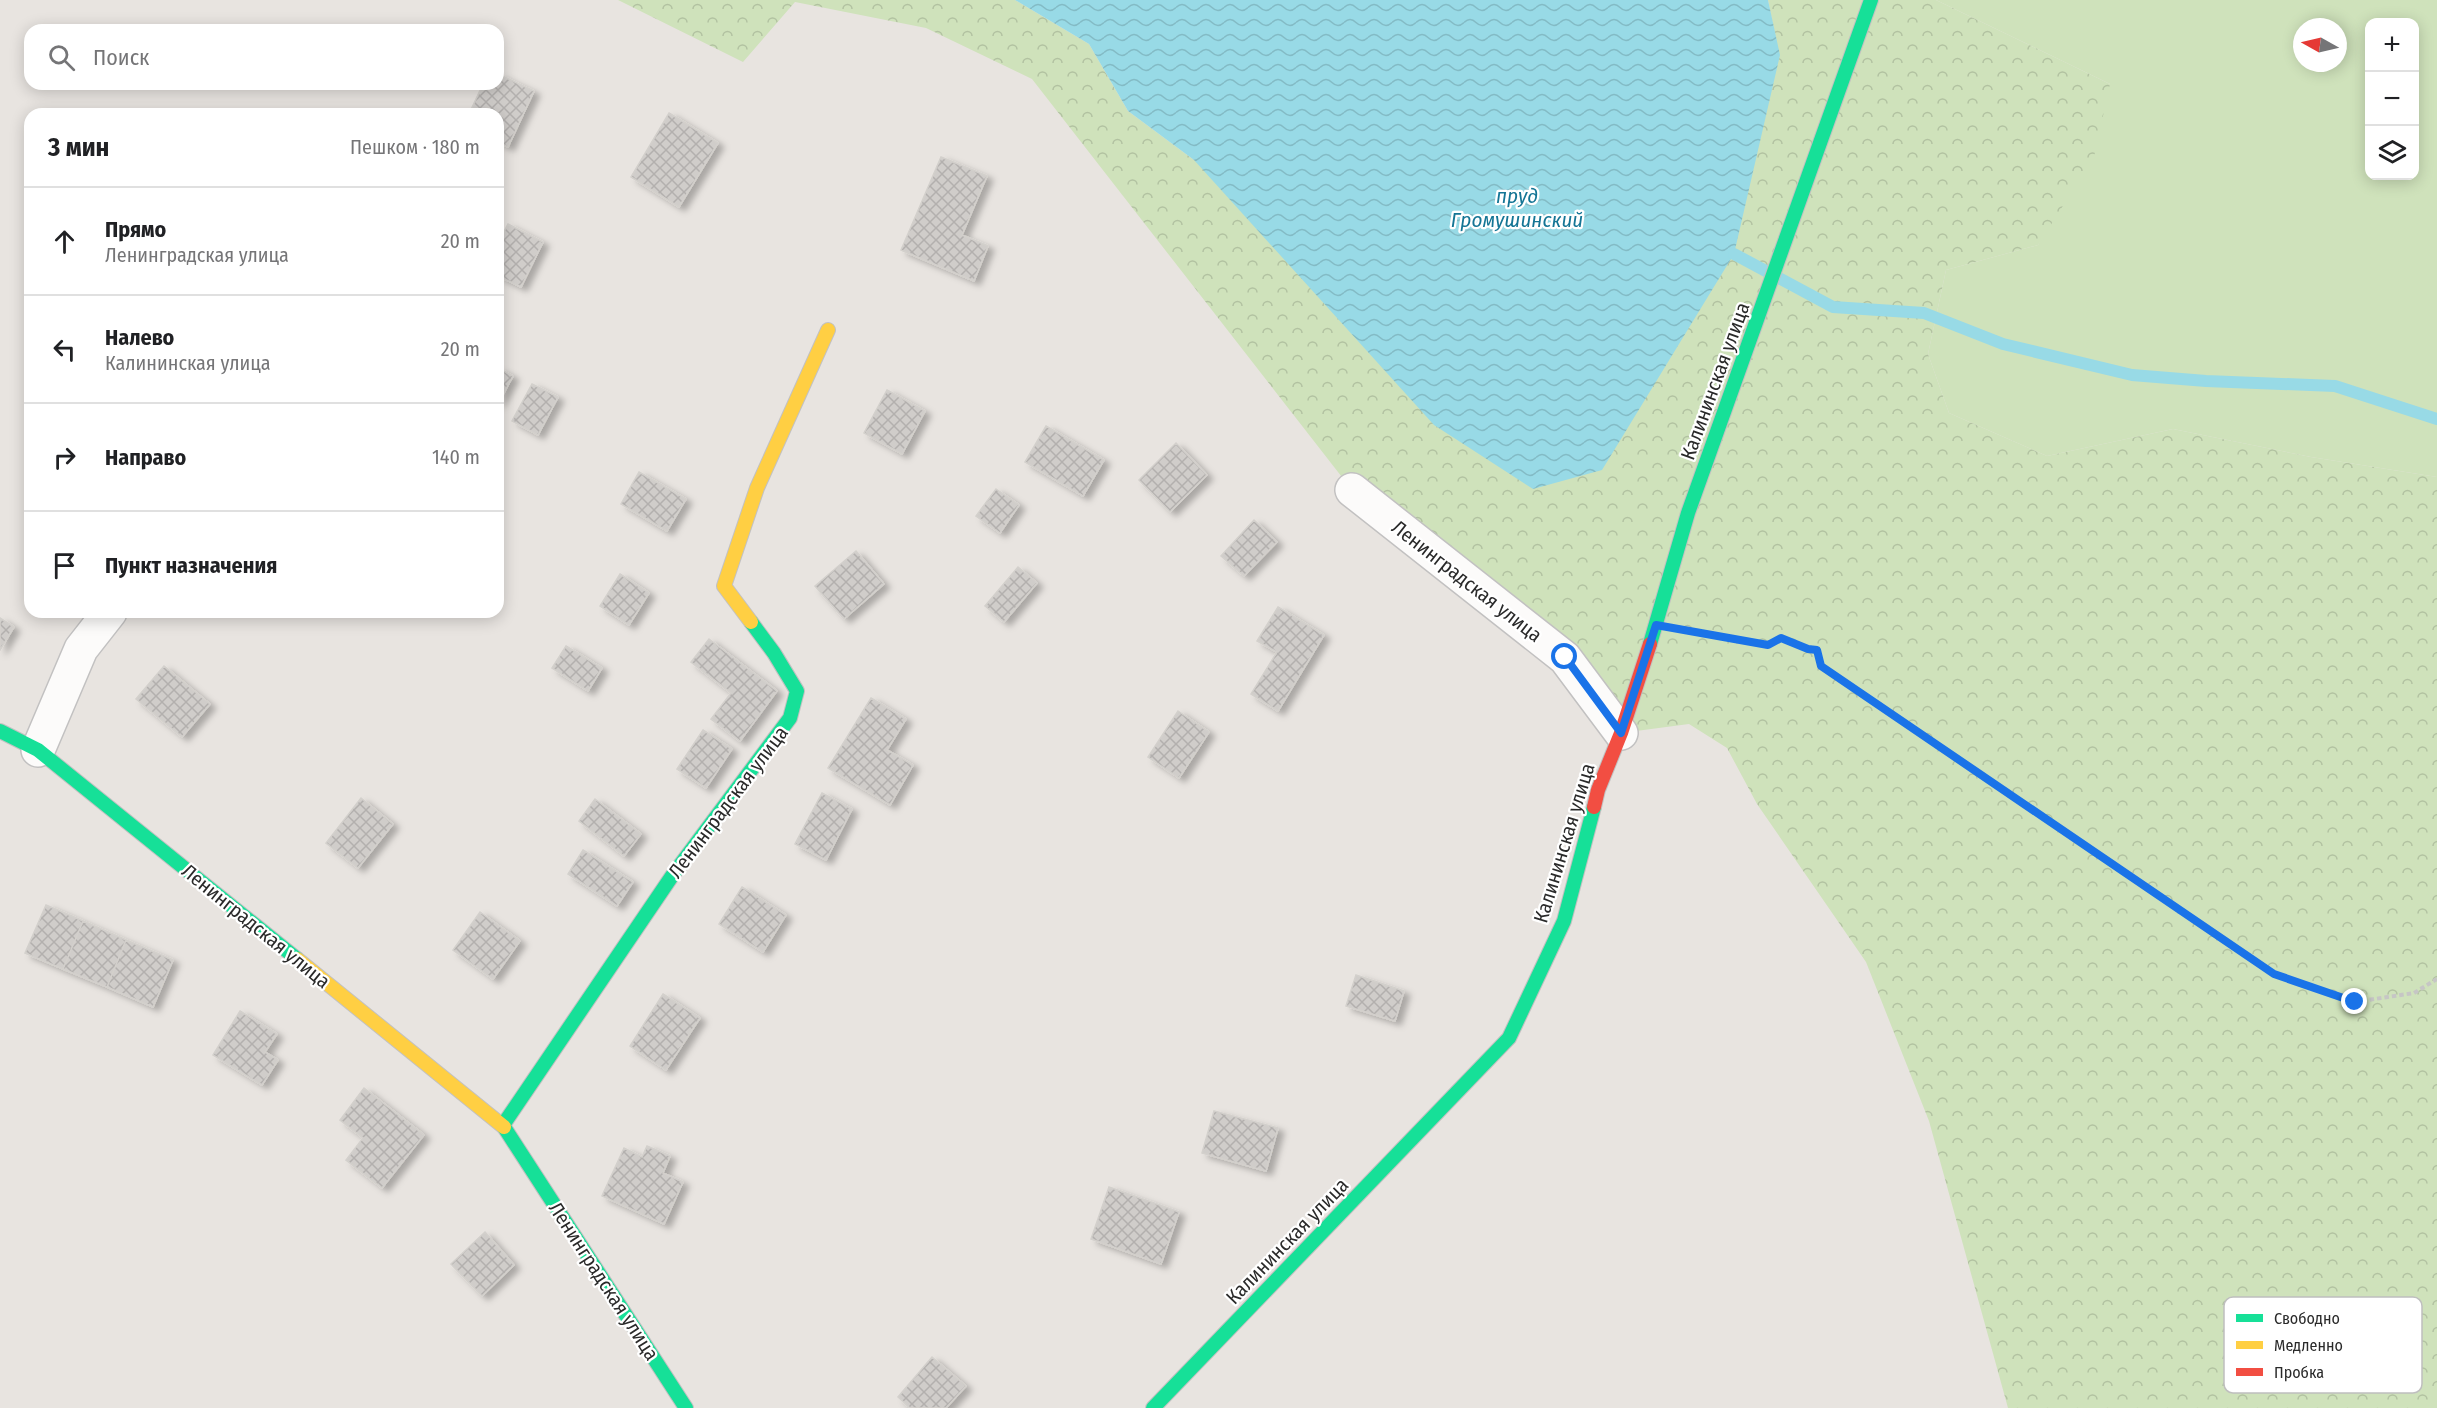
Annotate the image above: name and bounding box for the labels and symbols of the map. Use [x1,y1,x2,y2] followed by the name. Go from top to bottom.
[2293,18,2347,72] north arrow
[1451,183,1583,233] water label: пруд Громушинский
[1675,299,1755,463] street label: Калининская улица
[1387,515,1547,647] street label: Ленинградская улица
[1551,643,1577,669] route start
[663,721,793,883] street label: Ленинградская улица
[1528,760,1600,926] street label: Калининская улица
[177,859,335,993] street label: Ленинградская улица
[2341,988,2367,1014] route end
[1221,1173,1353,1309] street label: Калининская улица
[544,1197,664,1365] street label: Ленинградская улица
[2224,1297,2422,1393] legend
[2274,1309,2340,1328] text: Свободно
[2274,1336,2343,1355] text: Медленно
[2274,1363,2324,1382] text: Пробка

